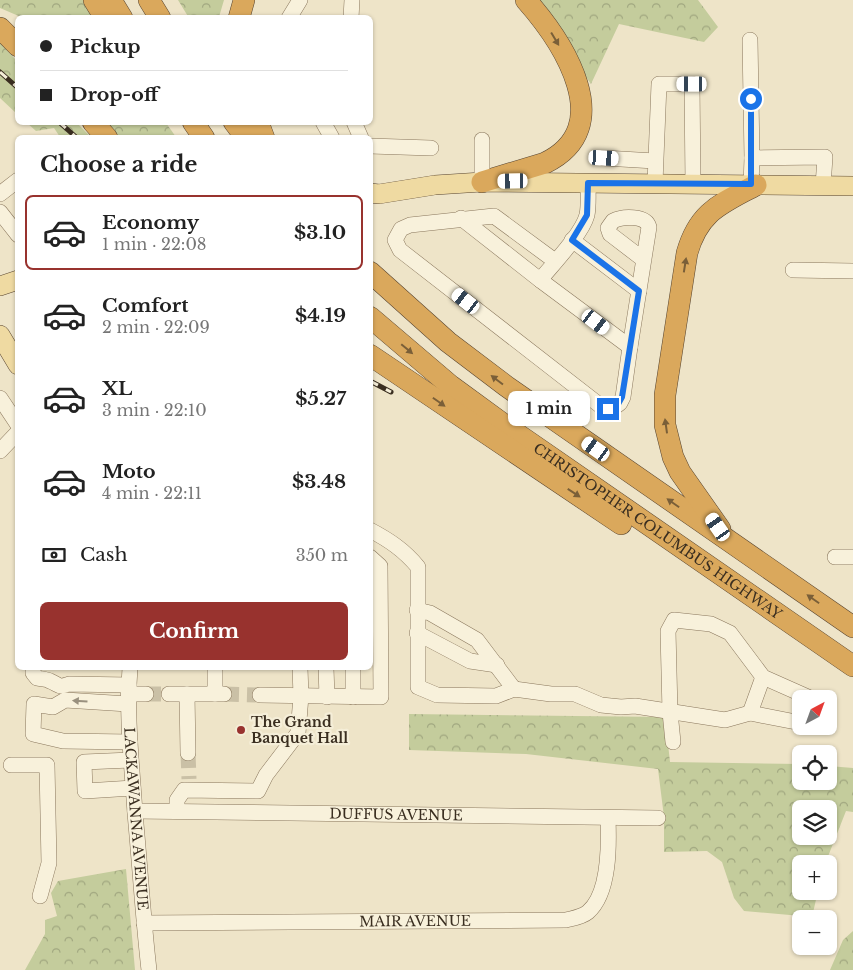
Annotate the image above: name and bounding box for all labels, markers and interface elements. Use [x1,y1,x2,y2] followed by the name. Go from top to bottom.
[551,32,560,45] one-way arrow
[70,35,141,58] text: Pickup
[677,77,707,92] car
[70,83,159,106] text: Drop-off
[740,88,762,110] route start
[588,150,619,166] car
[40,151,197,178] text: Choose a ride
[497,173,528,189] car
[42,210,87,255] icon: car
[102,211,199,234] text: Economy
[294,221,346,244] text: $3.10
[102,234,207,254] text: 1 min · 22:08
[681,256,689,272] one-way arrow
[449,286,482,316] car
[42,293,87,338] icon: car
[102,294,189,317] text: Comfort
[295,304,346,327] text: $4.19
[579,307,612,337] car
[102,317,210,337] text: 2 min · 22:09
[401,343,413,354] one-way arrow
[491,374,504,385] one-way arrow
[42,376,87,421] icon: car
[102,377,132,400] text: XL
[295,387,346,410] text: $5.27
[508,392,590,426] callout: 1 min
[433,397,446,407] one-way arrow
[526,398,572,418] text: 1 min
[597,398,619,420] route end
[102,400,207,420] text: 3 min · 22:10
[662,417,670,433] one-way arrow
[579,434,612,464] car
[530,439,786,624] street label: CHRISTOPHER COLUMBUS HIGHWAY
[42,459,87,504] icon: car
[102,460,156,483] text: Moto
[292,470,346,493] text: $3.48
[102,483,202,503] text: 4 min · 22:11
[568,488,581,497] one-way arrow
[667,498,680,508] one-way arrow
[703,510,732,544] car
[40,541,68,569] icon: cash
[80,543,127,566] text: Cash
[296,545,348,565] text: 350 m
[806,594,820,604] one-way arrow
[40,602,348,660] button: Confirm
[792,690,838,735] north arrow
[792,690,837,955] map controls
[71,696,87,704] one-way arrow
[251,713,348,747] place label: The Grand Banquet Hall
[235,724,247,736] marker: The Grand Banquet Hall
[120,727,152,911] street label: LACKAWANNA AVENUE
[792,745,837,790] button: locate
[792,800,837,845] button: layers
[329,805,463,824] street label: DUFFUS AVENUE
[792,855,837,900] button: +
[792,910,837,955] button: −
[359,912,471,930] street label: MAIR AVENUE

